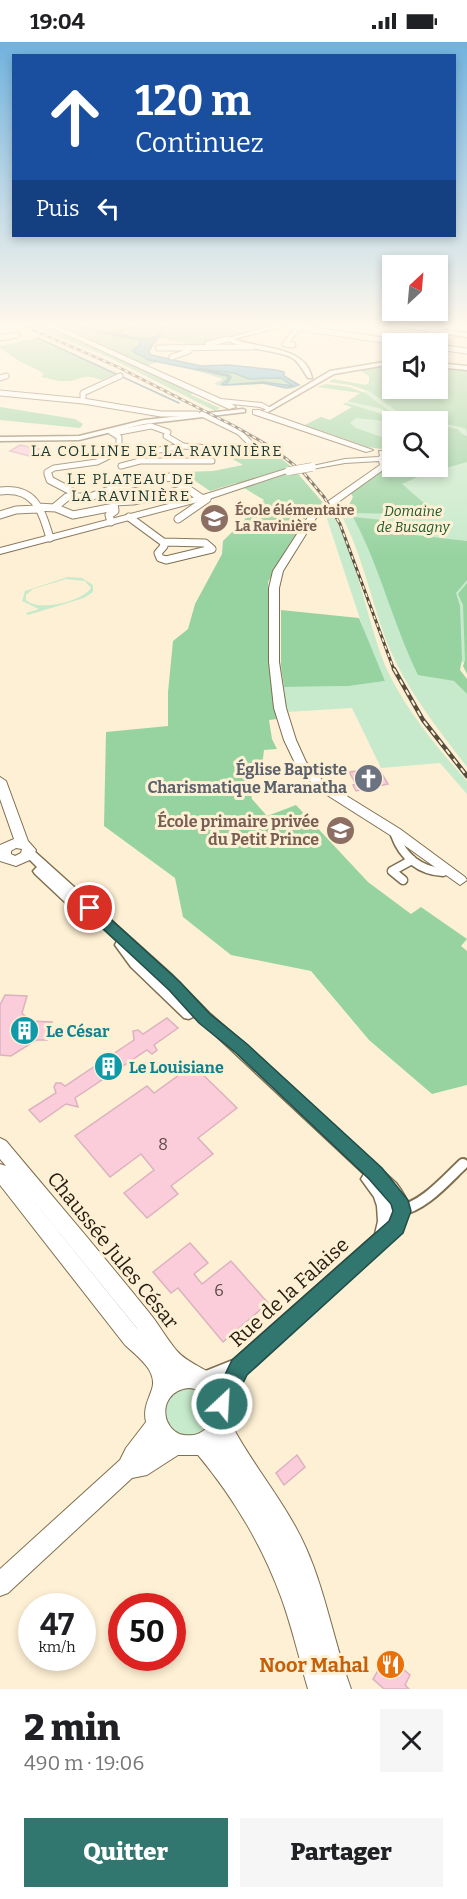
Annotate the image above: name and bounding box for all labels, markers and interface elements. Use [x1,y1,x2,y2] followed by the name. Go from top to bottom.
[30,8,85,35] text: 19:04
[135,76,251,126] text: 120 m
[36,78,114,156] icon: ahead
[135,127,264,159] text: Continuez
[92,192,125,225] icon: left
[36,195,80,222] text: Puis
[382,255,448,321] north arrow
[382,255,448,477] map controls
[382,333,448,399] button: sound
[382,411,448,477] button: search
[31,442,283,460] district label: LA COLLINE DE LA RAVINIÈRE
[67,470,195,505] district label: LE PLATEAU DE LA RAVINIÈRE
[235,501,355,535] place label: École élémentaire La Ravinière
[198,502,230,534] school or university icon: École élémentaire La Ravinière
[376,503,450,536] park label: Domaine de Busagny
[147,758,347,797] place label: Église Baptiste Charismatique Maranatha
[352,762,384,794] church icon: Église Baptiste Charismatique Maranatha
[157,810,319,849] place label: École primaire privée du Petit Prince
[324,814,356,846] school or university icon: École primaire privée du Petit Prince
[64,882,115,933] pin
[73,891,106,924] icon: arrive
[9,1015,41,1047] building icon: Le César
[46,1022,110,1041] place label: Le César
[92,1051,124,1083] building icon: Le Louisiane
[129,1058,224,1077] place label: Le Louisiane
[158,1135,168,1154] house number: 8
[42,1167,184,1333] street label: Chaussée Jules César
[225,1232,353,1352] street label: Rue de la Falaise
[214,1281,224,1300] house number: 6
[190,1372,254,1436] position arrow
[108,1593,186,1671] speed limit sign: 50
[40,1607,74,1643] text: 47
[38,1638,76,1656] text: km/h
[374,1649,406,1681] restaurant icon: Noor Mahal
[259,1653,369,1677] place label: Noor Mahal
[24,1706,120,1750] text: 2 min
[380,1709,443,1772] button: close
[24,1751,144,1775] text: 490 m · 19:06
[24,1818,228,1887] button: Quitter
[240,1818,443,1887] button: Partager

